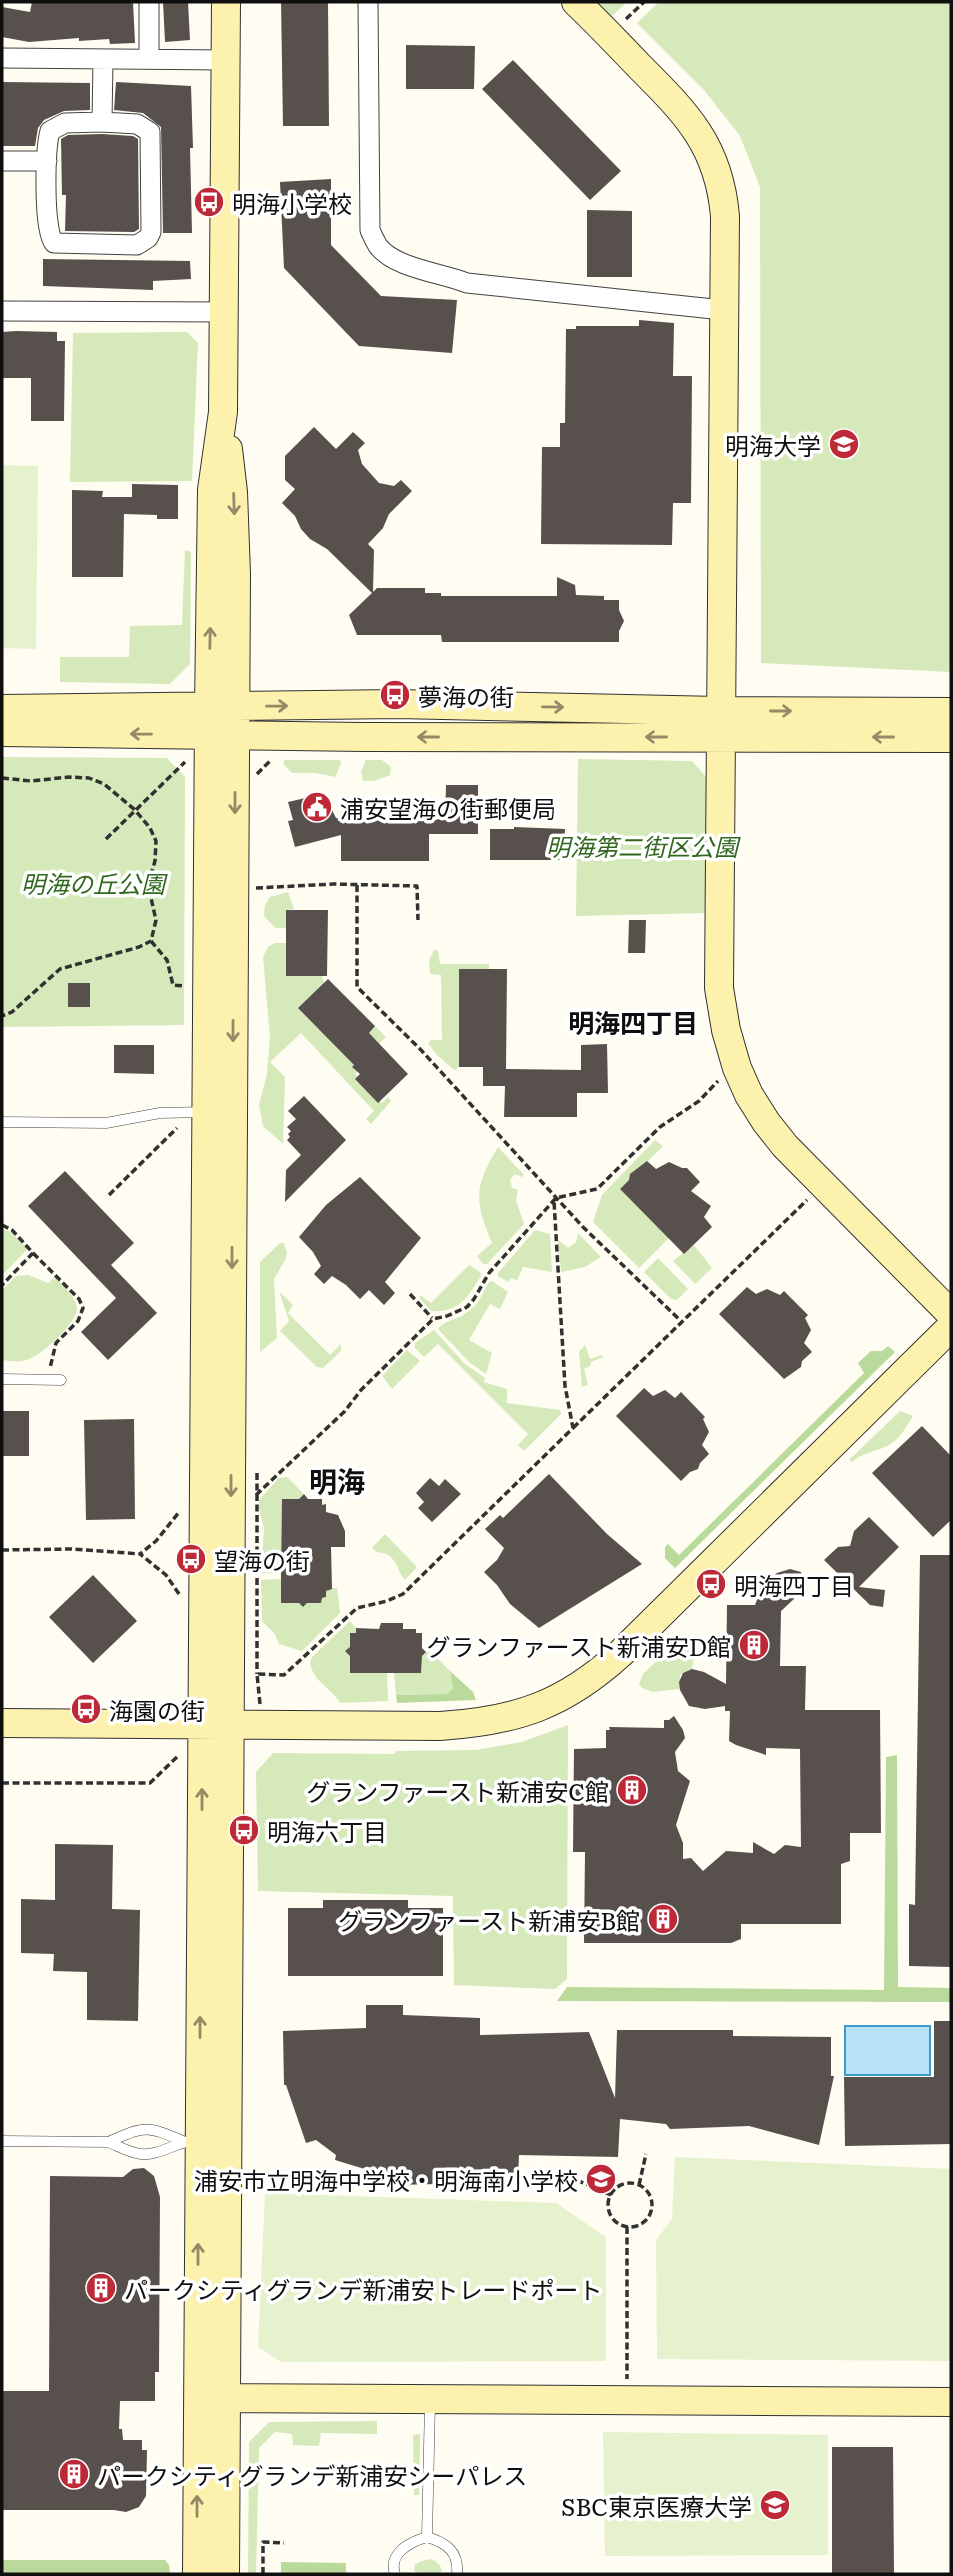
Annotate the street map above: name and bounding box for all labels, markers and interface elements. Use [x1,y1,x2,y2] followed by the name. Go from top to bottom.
[192,185,226,219] bus stop icon: 明海小学校
[232,185,352,220] place label: 明海小学校
[725,427,821,462] place label: 明海大学
[827,427,861,461] school or university icon: 明海大学
[227,493,240,516] one-way arrow
[203,627,217,650] one-way arrow
[378,678,412,712] bus stop icon: 夢海の街
[418,678,514,713] place label: 夢海の街
[265,699,288,713] one-way arrow
[541,700,564,714] one-way arrow
[769,704,792,718] one-way arrow
[129,728,152,741] one-way arrow
[417,730,440,744] one-way arrow
[644,730,667,744] one-way arrow
[872,731,895,744] one-way arrow
[300,790,334,824] public building icon: 浦安望海の街郵便局
[340,790,556,825] place label: 浦安望海の街郵便局
[228,791,241,814] one-way arrow
[546,828,741,863] park label: 明海第二街区公園
[21,865,168,900] park label: 明海の丘公園
[568,1002,698,1041] district label: 明海四丁目
[226,1019,240,1042] one-way arrow
[225,1246,239,1269] one-way arrow
[309,1459,365,1501] district label: 明海
[224,1474,238,1497] one-way arrow
[174,1542,208,1576] bus stop icon: 望海の街
[214,1542,310,1577] place label: 望海の街
[694,1567,728,1601] bus stop icon: 明海四丁目
[734,1567,854,1602] place label: 明海四丁目
[427,1628,731,1663] place label: グランファースト新浦安D館
[737,1628,771,1662] building icon: グランファースト新浦安D館
[69,1692,103,1726] bus stop icon: 海園の街
[109,1692,205,1727] place label: 海園の街
[306,1773,609,1808] place label: グランファースト新浦安C館
[615,1773,649,1807] building icon: グランファースト新浦安C館
[195,1788,209,1811] one-way arrow
[227,1813,261,1847] bus stop icon: 明海六丁目
[267,1813,387,1848] place label: 明海六丁目
[338,1902,640,1937] place label: グランファースト新浦安B館
[646,1902,680,1936] building icon: グランファースト新浦安B館
[193,2015,207,2038] one-way arrow
[194,2162,578,2197] place label: 浦安市立明海中学校・明海南小学校
[584,2162,618,2196] school or university icon: 浦安市立明海中学校・明海南小学校
[191,2243,205,2266] one-way arrow
[84,2271,118,2305] building icon: パークシティグランデ新浦安トレードポート
[124,2271,603,2306] place label: パークシティグランデ新浦安トレードポート
[57,2457,91,2491] building icon: パークシティグランデ新浦安シーパレス
[97,2457,527,2492] place label: パークシティグランデ新浦安シーパレス
[561,2488,752,2523] place label: SBC東京医療大学
[758,2488,792,2522] school or university icon: SBC東京医療大学
[190,2495,204,2518] one-way arrow

